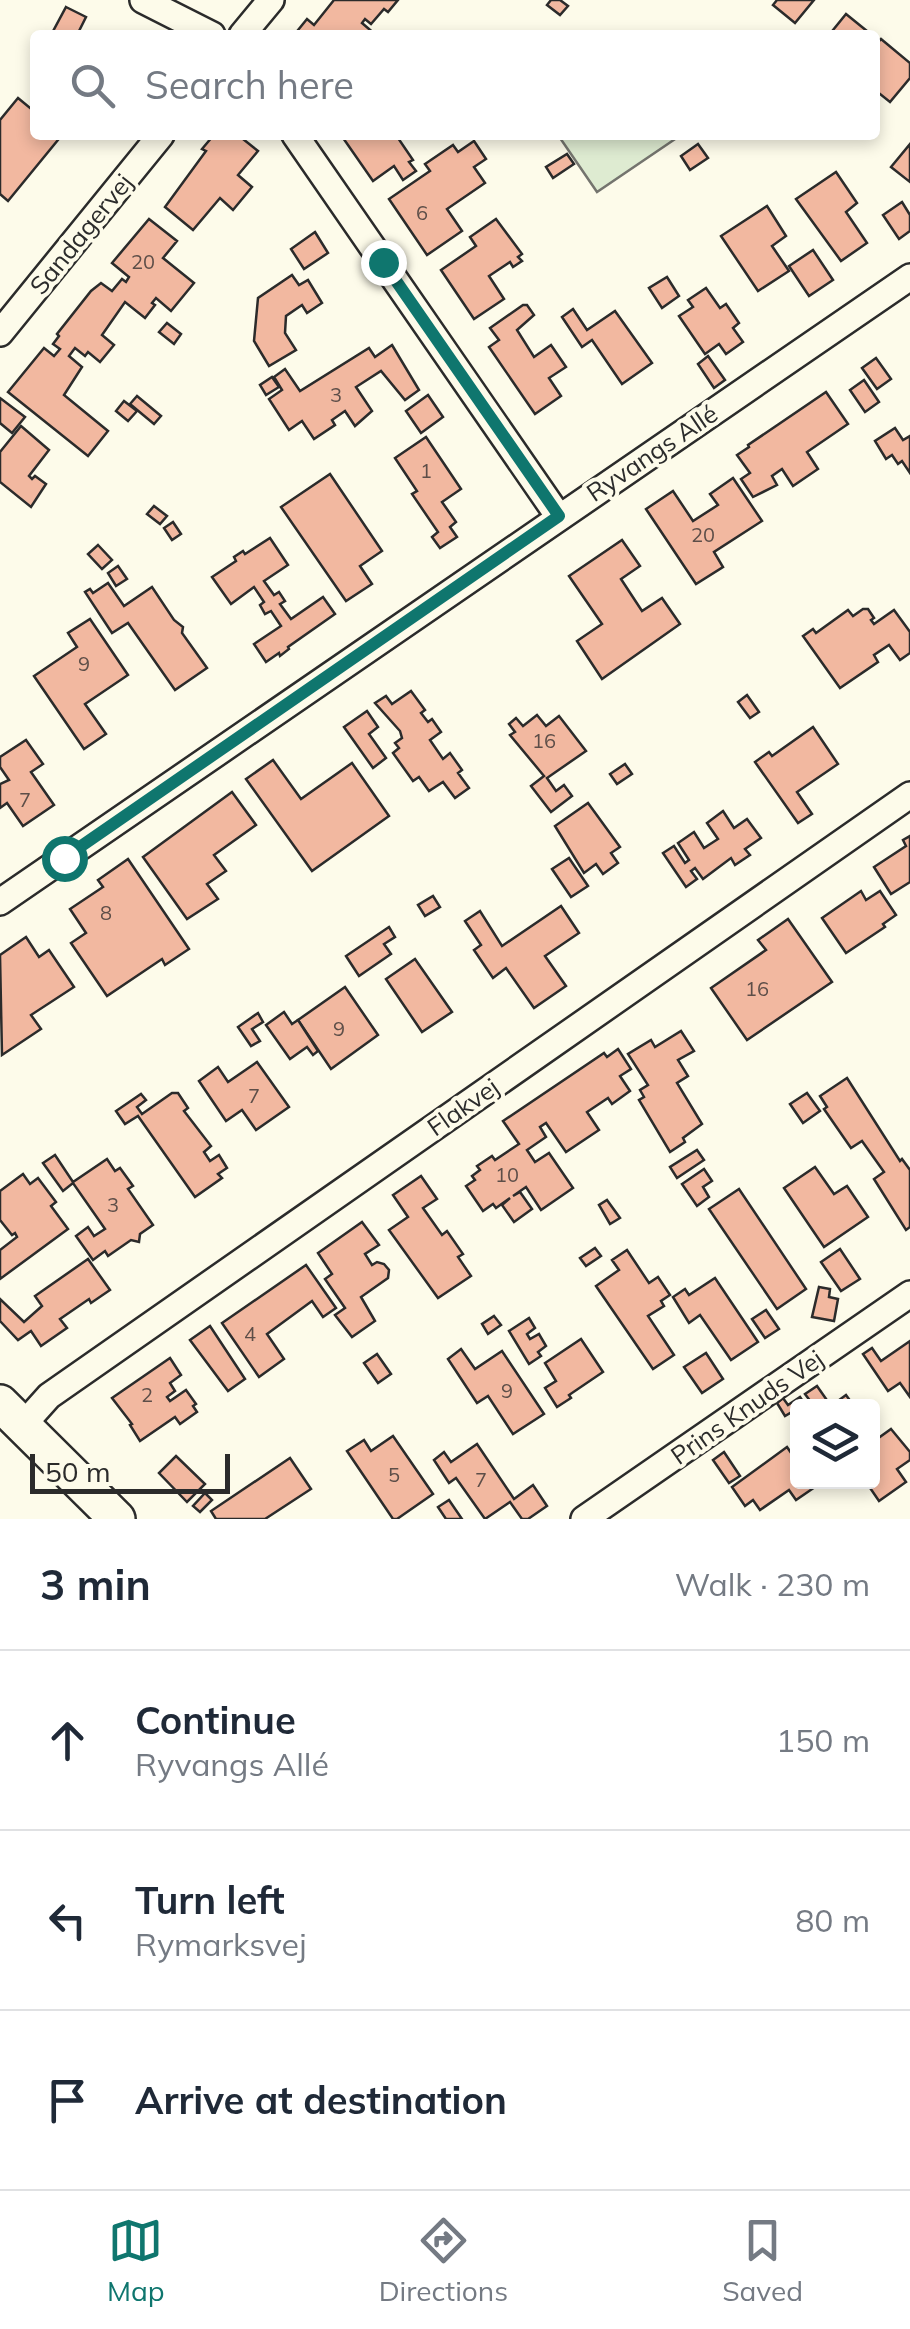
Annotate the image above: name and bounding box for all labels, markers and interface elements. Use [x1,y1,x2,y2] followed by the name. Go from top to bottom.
[30,30,880,140] search box
[65,58,120,113] icon: search
[145,61,354,109] text: Search here
[23,167,139,300] street label: Sandagervej
[416,200,428,225] house number: 6
[361,240,407,286] route end
[131,249,155,274] house number: 20
[330,382,342,407] house number: 3
[580,397,723,508] street label: Ryvangs Allé
[420,458,432,483] house number: 1
[691,522,715,547] house number: 20
[78,651,90,676] house number: 9
[532,728,556,753] house number: 16
[19,787,31,812] house number: 7
[42,836,88,882] route start
[100,900,112,925] house number: 8
[745,976,769,1001] house number: 16
[333,1016,345,1041] house number: 9
[421,1071,504,1142] street label: Flakvej
[248,1083,260,1108] house number: 7
[495,1162,519,1187] house number: 10
[107,1192,119,1217] house number: 3
[244,1321,256,1346] house number: 4
[665,1343,829,1471] street label: Prins Knuds Vej
[501,1378,513,1403] house number: 9
[141,1382,153,1407] house number: 2
[790,1399,880,1489] map controls
[790,1399,880,1489] button: layers
[30,1449,230,1494] scale bar
[45,1454,111,1489] text: 50 m
[388,1462,400,1487] house number: 5
[475,1467,487,1492] house number: 7
[40,1558,151,1611] text: 3 min
[675,1564,870,1604] text: Walk · 230 m
[135,1696,296,1744] text: Continue
[40,1713,95,1768] icon: ahead
[776,1720,870,1760] text: 150 m
[135,1744,329,1784] text: Ryvangs Allé
[135,1876,285,1924] text: Turn left
[40,1893,95,1948] icon: left
[795,1900,870,1940] text: 80 m
[135,1924,307,1964] text: Rymarksvej
[40,2073,95,2128] icon: arrive
[135,2076,507,2124] text: Arrive at destination
[107,2213,165,2308] tab: Map
[379,2213,508,2308] tab: Directions
[722,2213,803,2308] tab: Saved

